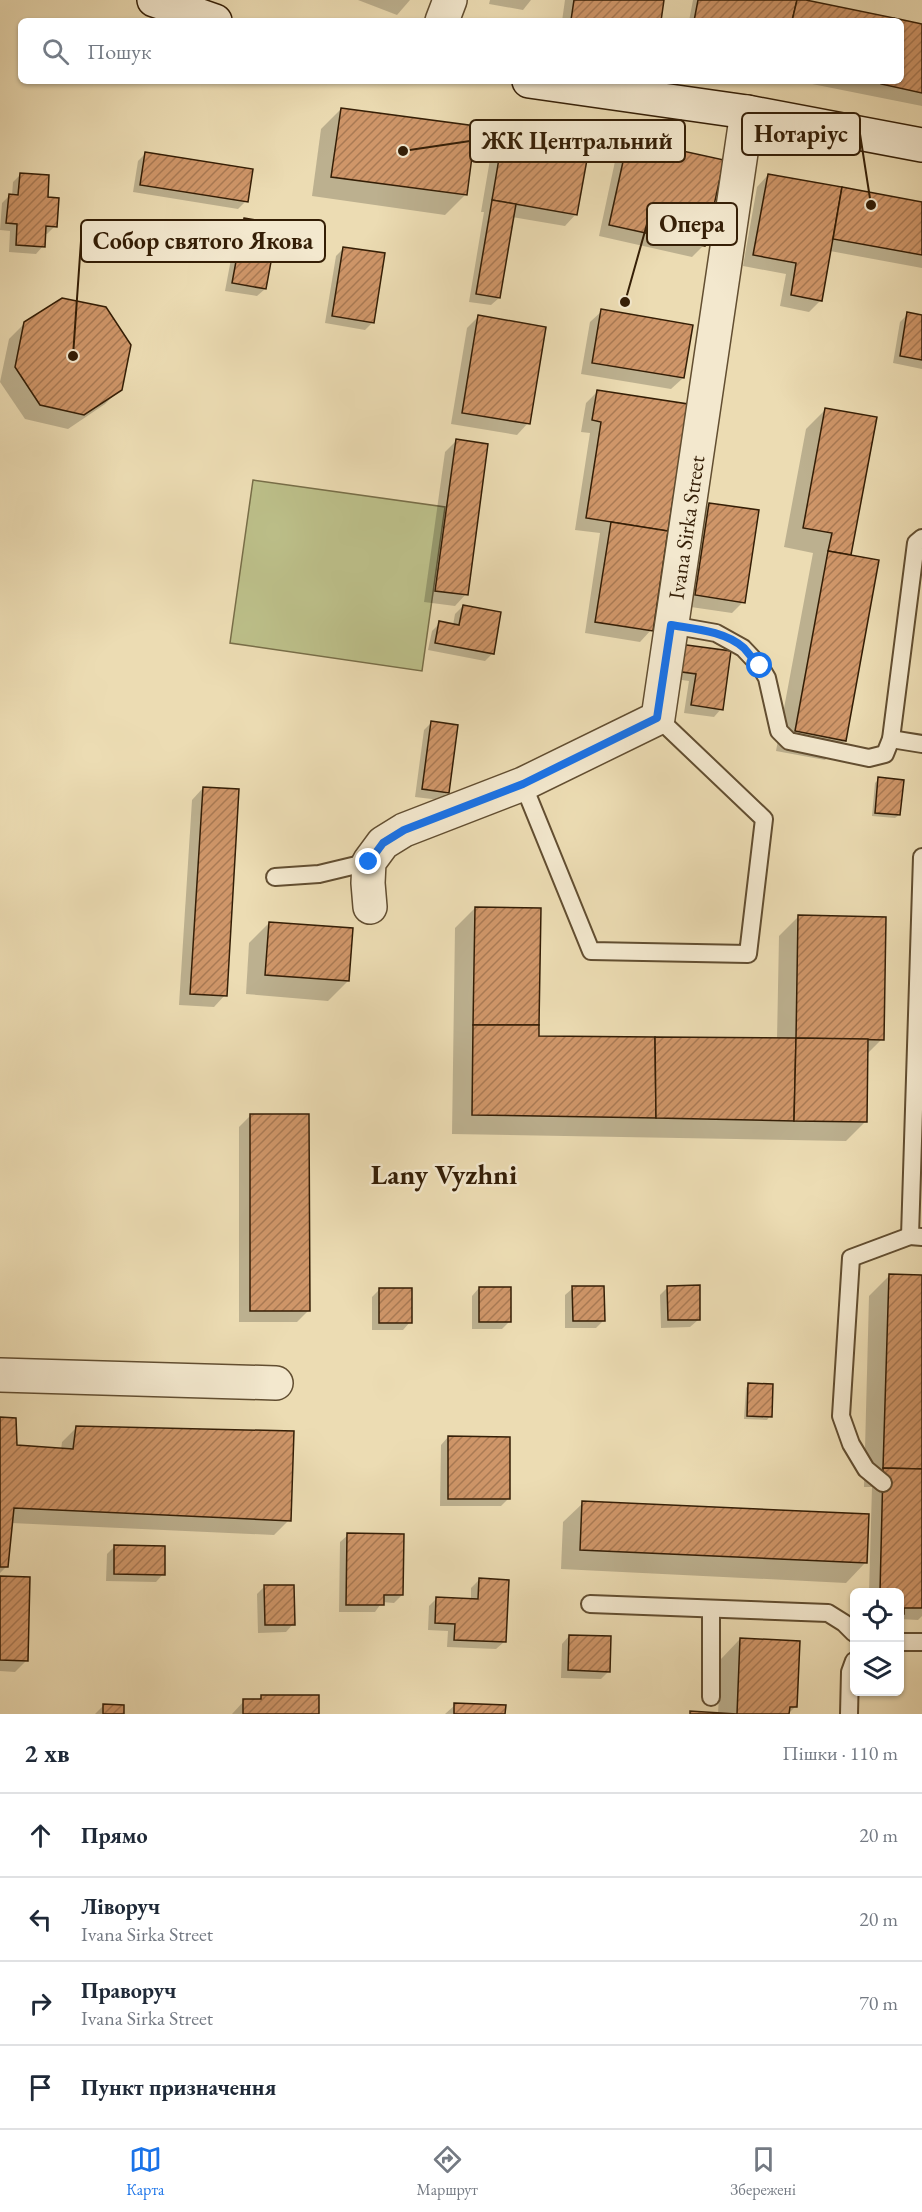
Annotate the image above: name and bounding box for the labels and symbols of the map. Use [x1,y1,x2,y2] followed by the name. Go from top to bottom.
[742,113,860,155] callout: Нотаріус
[754,118,848,150] text: Нотаріус
[470,120,685,162] callout: ЖК Центральний
[480,125,673,156] text: ЖК Центральний
[647,203,737,245] callout: Опера
[659,208,725,239] text: Опера
[81,220,325,262] callout: Собор святого Якова
[93,225,314,256] text: Собор святого Якова
[661,453,711,601] street label: Ivana Sirka Street
[746,652,772,678] route start
[355,848,381,874] route end
[371,1156,517,1192] district label: Lany Vyzhni

